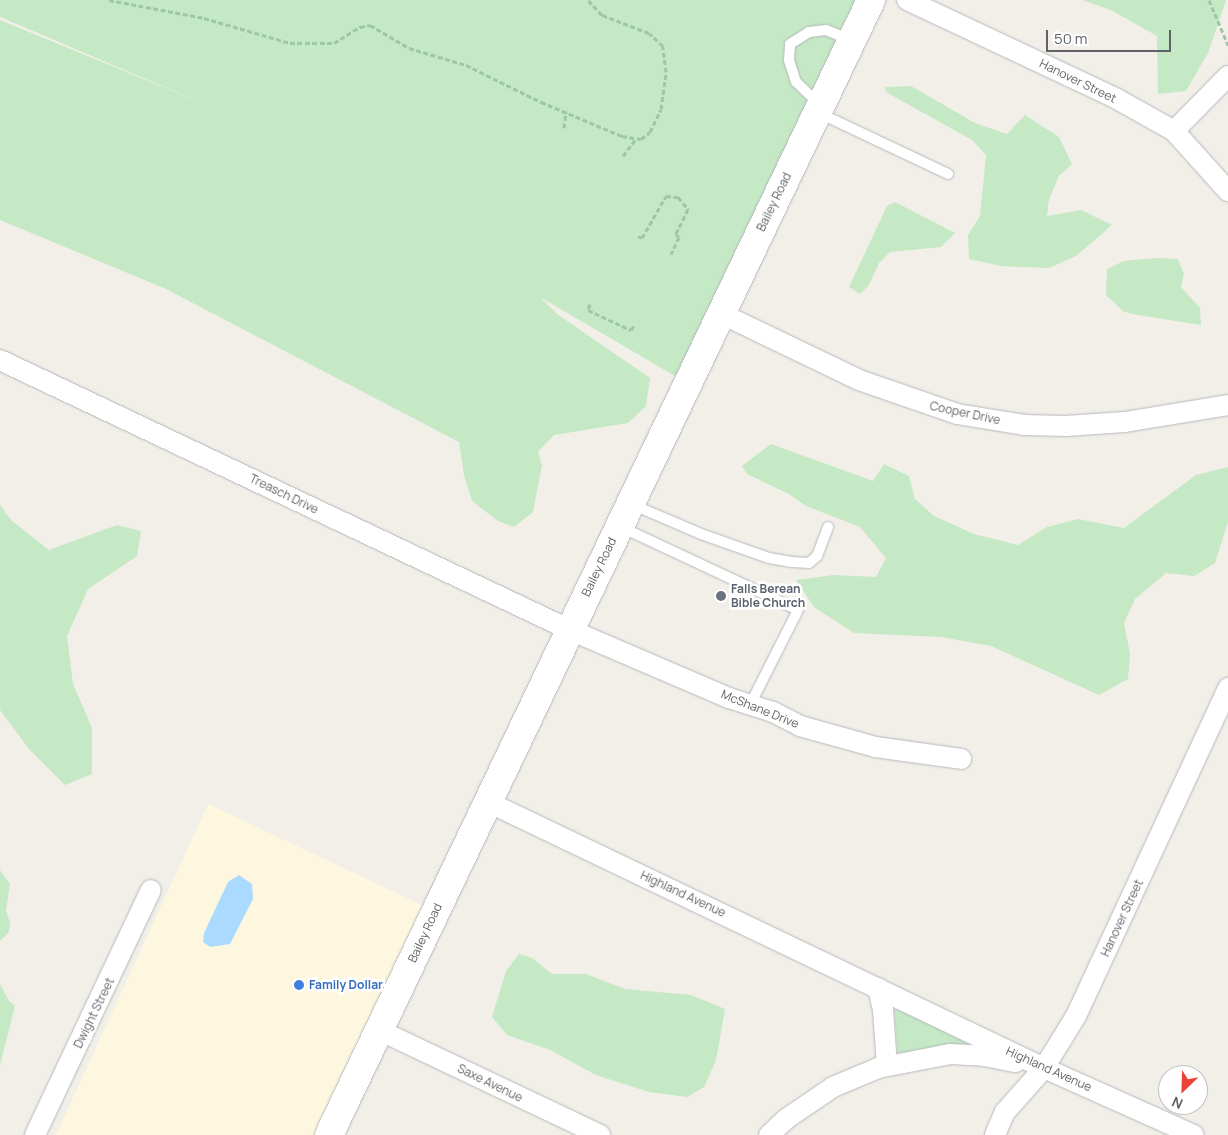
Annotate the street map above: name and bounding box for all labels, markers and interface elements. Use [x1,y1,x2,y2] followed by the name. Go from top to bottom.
[1048,20,1173,52] scale bar
[1054,28,1088,49] text: 50 m
[1037,56,1119,106] street label: Hanover Street
[754,170,794,234] street label: Bailey Road
[928,399,1002,427] street label: Cooper Drive
[247,471,321,517] street label: Treasch Drive
[579,535,619,599] street label: Bailey Road
[731,582,805,610] place label: Falls Berean Bible Church
[715,590,727,602] marker: Falls Berean Bible Church
[719,687,801,731] street label: McShane Drive
[638,868,728,920] street label: Highland Avenue
[1098,877,1146,959] street label: Hanover Street
[405,901,445,965] street label: Bailey Road
[71,975,117,1051] street label: Dwight Street
[309,978,383,992] place label: Family Dollar
[293,979,305,991] marker: Family Dollar
[1004,1044,1094,1094] street label: Highland Avenue
[455,1061,525,1105] street label: Saxe Avenue
[1158,1065,1208,1115] north arrow
[1169,1093,1186,1114] text: N

